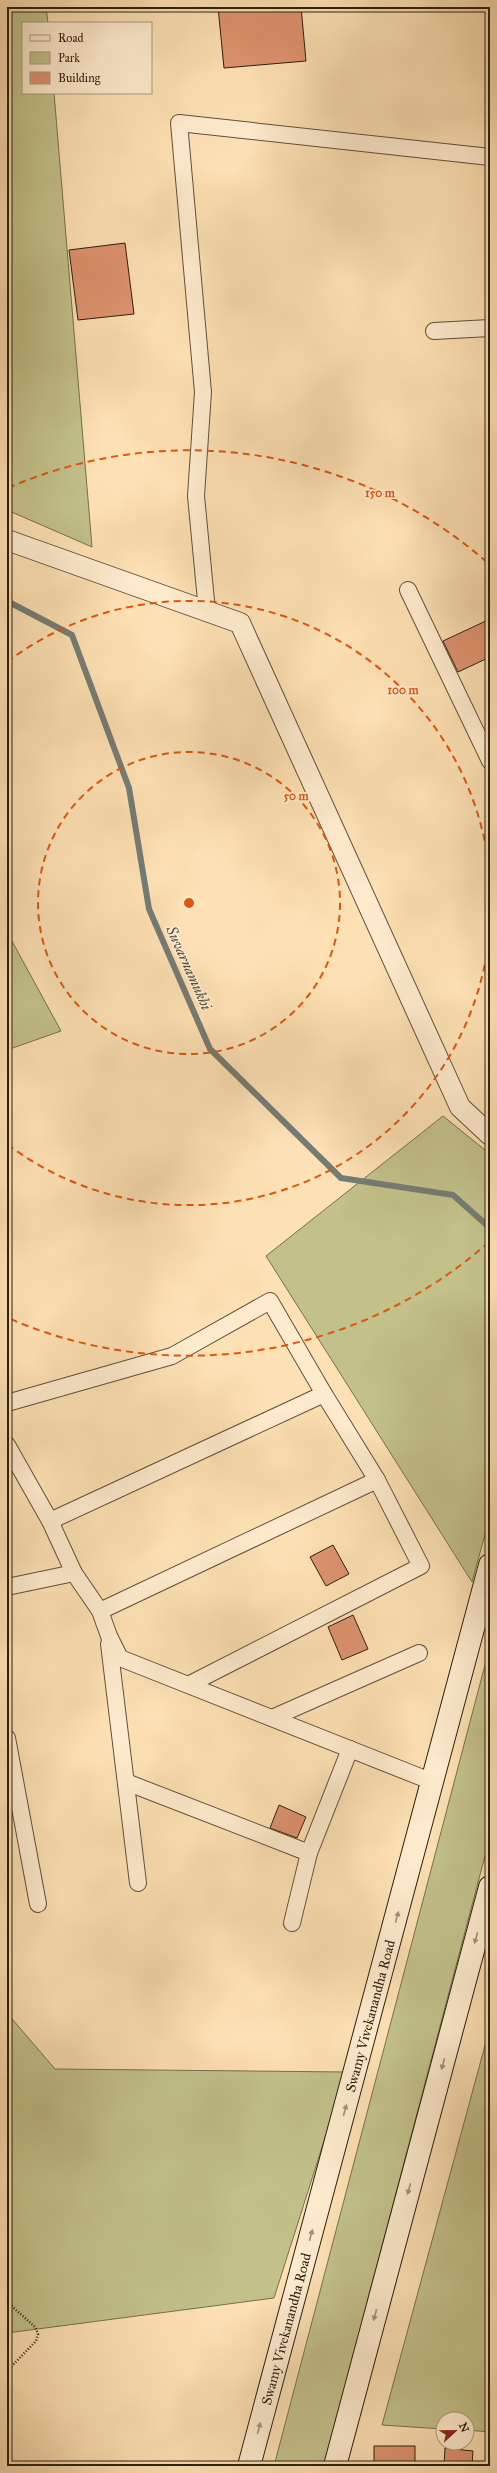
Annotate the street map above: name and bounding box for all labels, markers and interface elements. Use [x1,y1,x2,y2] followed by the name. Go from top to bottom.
[22,22,152,94] legend
[58,31,84,45] text: Road
[58,51,80,65] text: Park
[58,71,101,86] text: Building
[365,486,396,500] text: 150 m
[387,683,420,697] text: 100 m
[283,789,310,803] text: 50 m
[182,896,196,910] centre of rings
[162,922,216,1013] water label: Suvarnamukhi
[394,1910,400,1922] one-way arrow
[473,1932,479,1944] one-way arrow
[342,1938,399,2094] street label: Swamy Vivekanandha Road
[439,2057,445,2070] one-way arrow
[342,2103,348,2115] one-way arrow
[406,2184,412,2196] one-way arrow
[309,2229,315,2241] one-way arrow
[258,2251,315,2407] street label: Swamy Vivekanandha Road
[372,2309,378,2321] one-way arrow
[435,2411,475,2451] north arrow
[456,2421,472,2435] text: N
[257,2422,263,2435] one-way arrow

